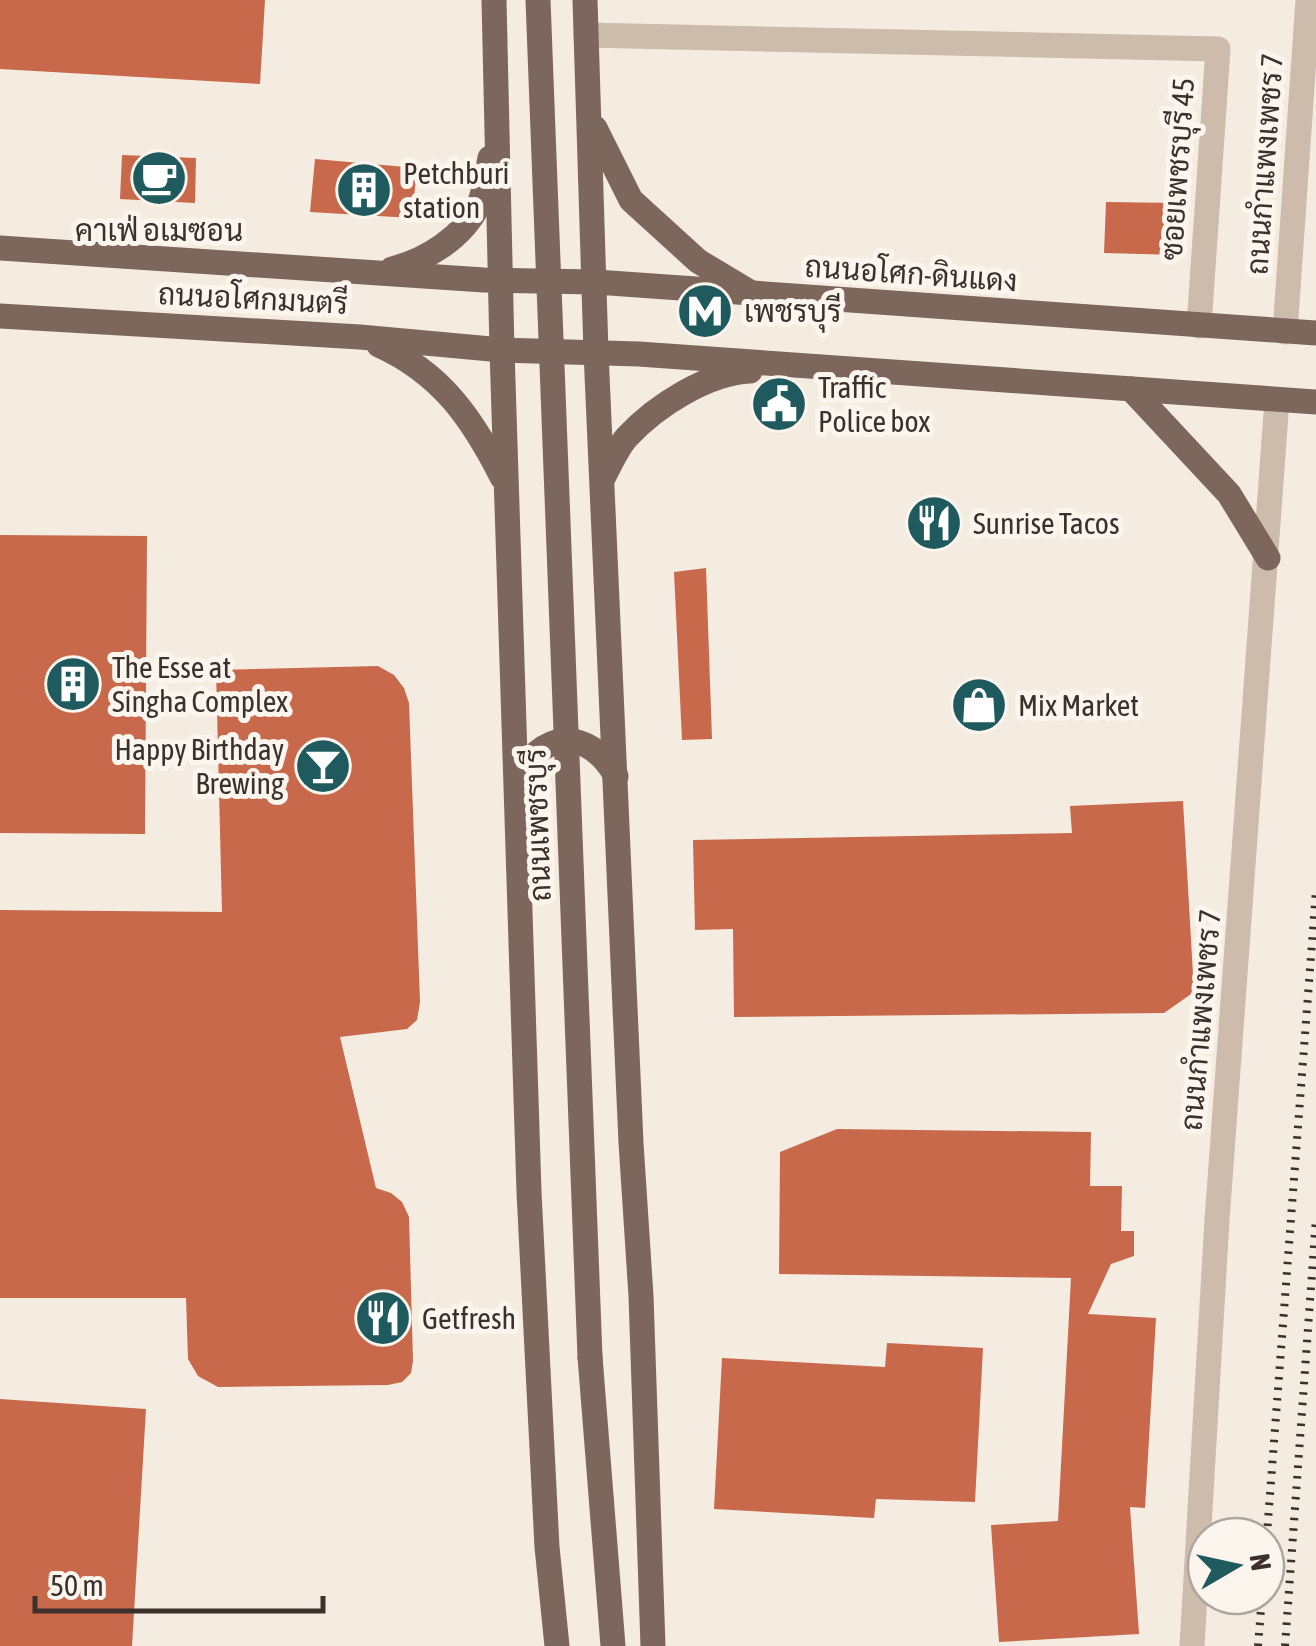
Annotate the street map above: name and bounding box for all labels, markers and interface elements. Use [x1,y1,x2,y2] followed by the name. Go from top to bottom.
[1239,52,1289,276] street label: ถนนกำแพงเพชร 7
[1153,76,1205,262] street label: ซอยเพชรบุรี 45
[129,148,189,208] cafe icon: คาเฟ่ อเมซอน
[403,156,509,224] place label: Petchburi station
[334,160,394,220] building icon: Petchburi station
[75,213,243,247] place label: คาเฟ่ อเมซอน
[804,247,1019,297] street label: ถนนอโศก-ดินแดง
[157,274,349,320] street label: ถนนอโศกมนตรี
[675,281,735,341] metro station icon: เพชรบุรี
[744,293,841,333] place label: เพชรบุรี
[818,370,930,438] place label: Traffic Police box
[749,374,809,434] public building icon: Traffic Police box
[904,493,964,553] restaurant icon: Sunrise Tacos
[973,506,1120,540] place label: Sunrise Tacos
[112,650,288,718] place label: The Esse at Singha Complex
[43,654,103,714] building icon: The Esse at Singha Complex
[949,675,1009,735] shop icon: Mix Market
[1018,688,1139,722] place label: Mix Market
[115,732,284,800] place label: Happy Birthday Brewing
[293,736,353,796] bar icon: Happy Birthday Brewing
[516,748,562,902] street label: ถนนเพชรบุรี
[1173,908,1227,1132] street label: ถนนกำแพงเพชร 7
[353,1288,413,1348] restaurant icon: Getfresh
[422,1301,516,1335] place label: Getfresh
[1186,1516,1286,1616] north arrow
[35,1551,322,1613] scale bar
[1244,1551,1278,1573] text: N
[50,1568,104,1602] text: 50 m

